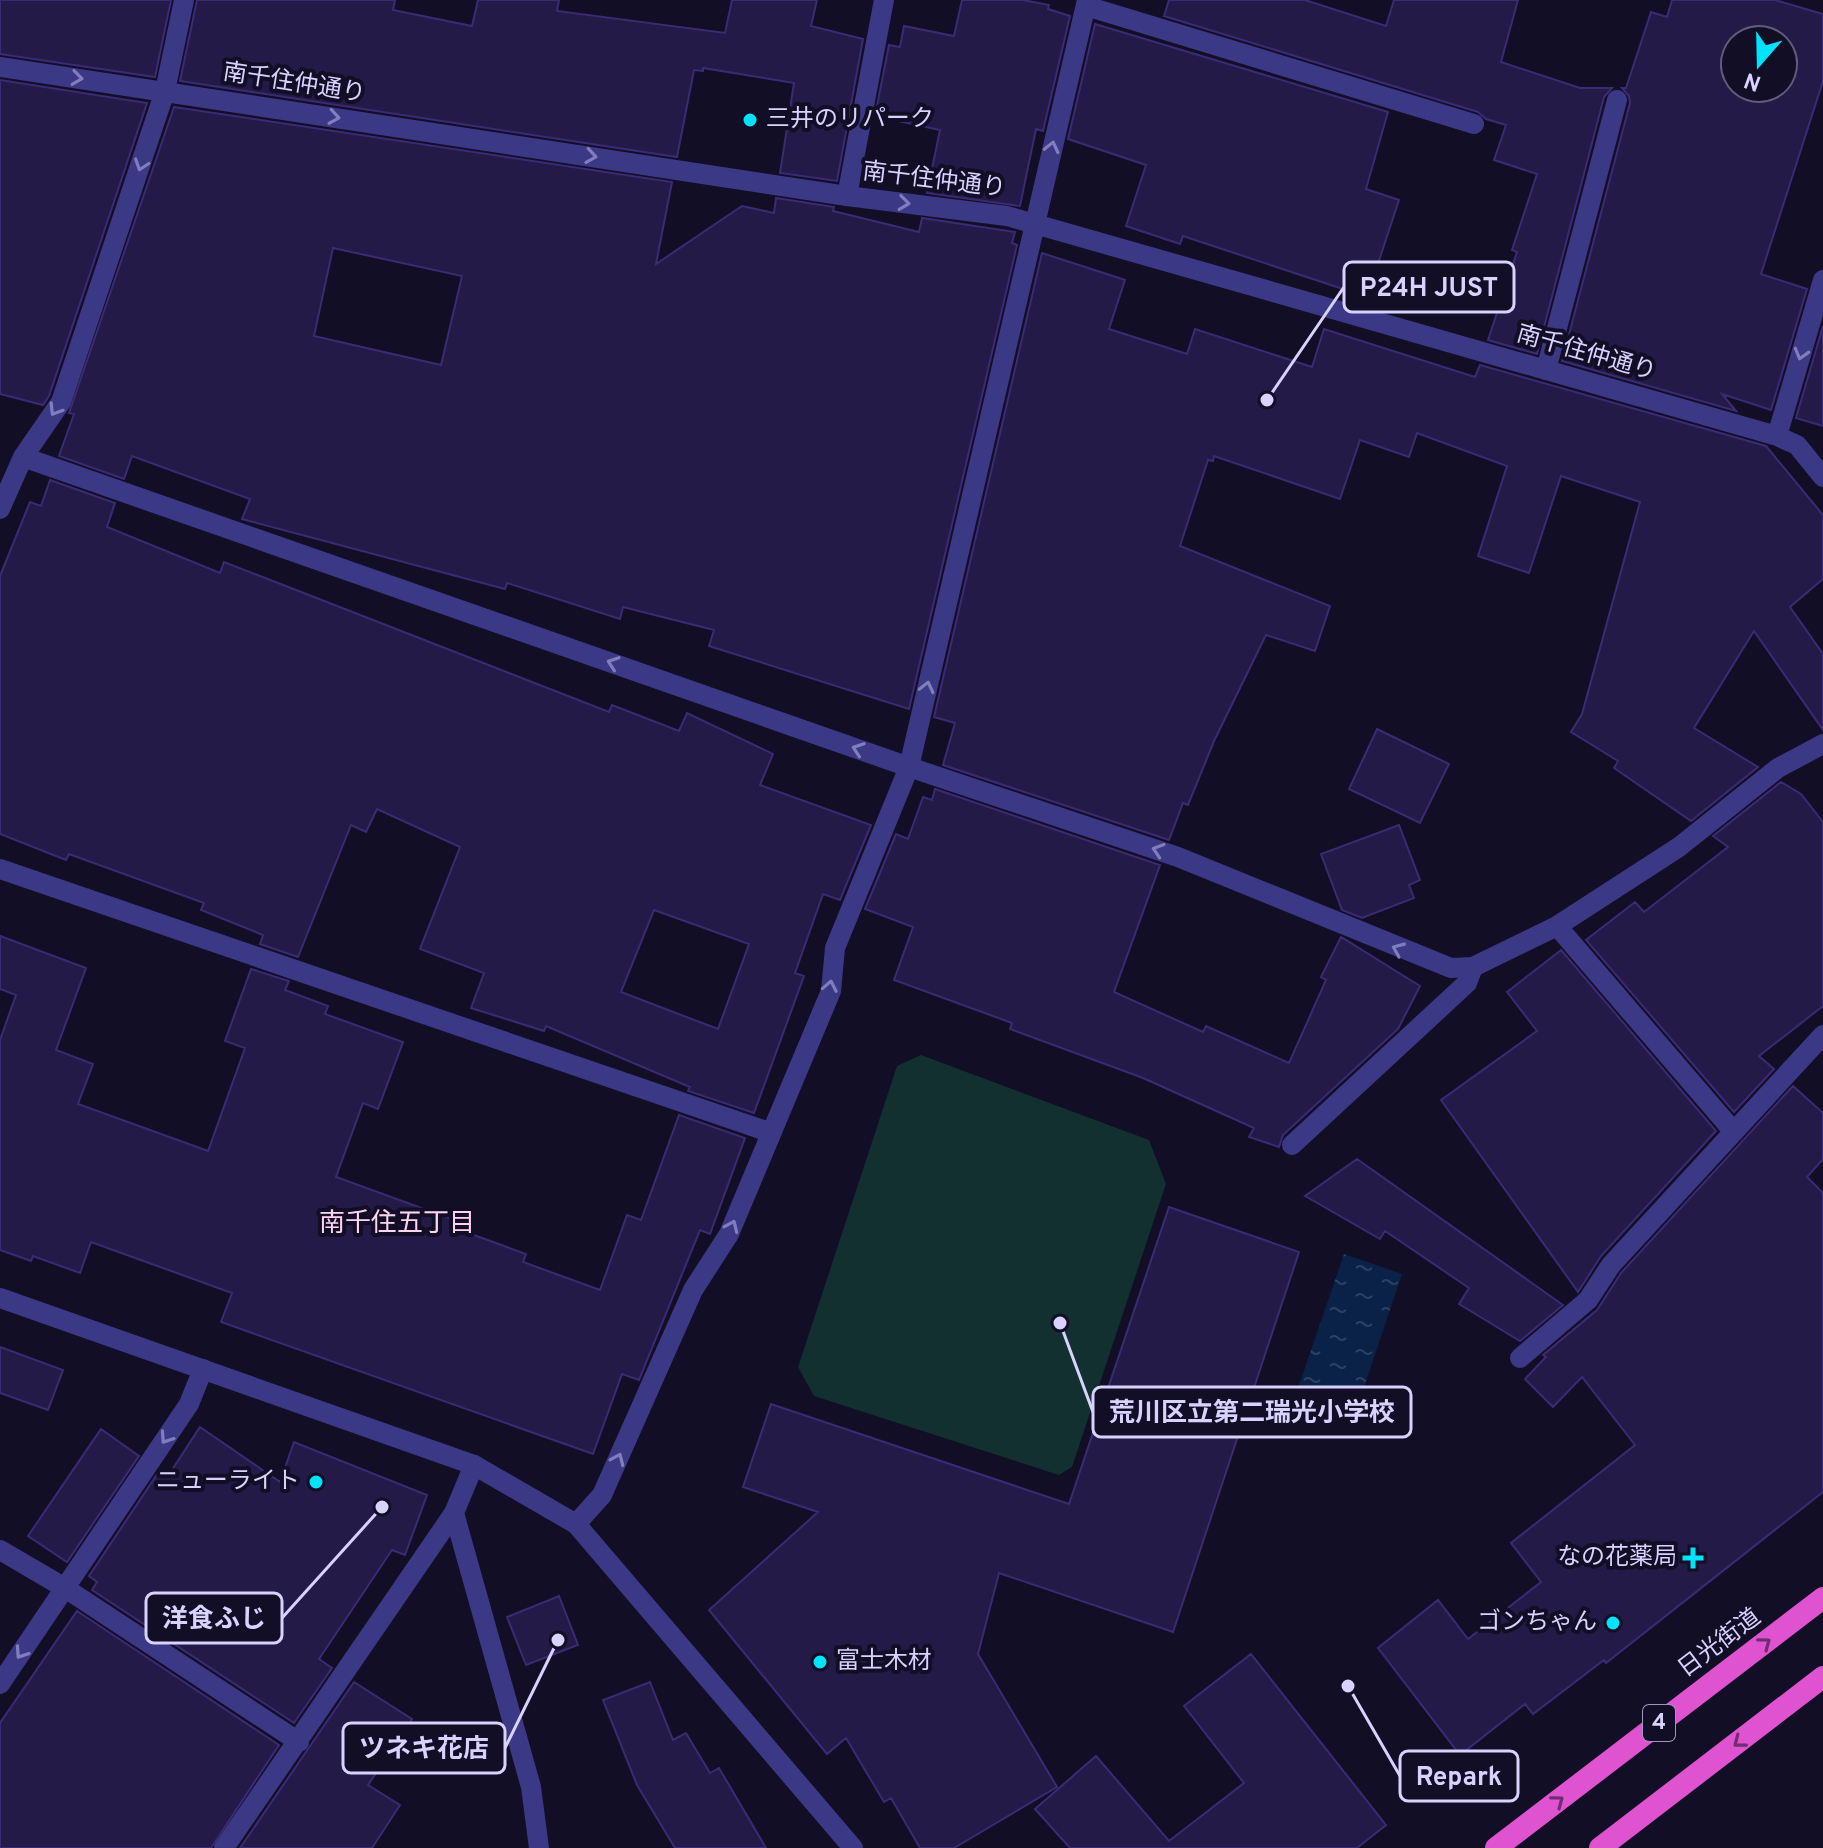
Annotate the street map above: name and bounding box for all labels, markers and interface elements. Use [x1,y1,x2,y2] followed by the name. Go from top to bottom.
[1719,24,1799,104] north arrow
[221,58,367,110] street label: 南千住仲通り
[1741,65,1765,96] text: N
[70,69,84,86] one-way arrow
[766,105,934,135] place label: 三井のリパーク
[327,108,341,125] one-way arrow
[741,111,759,129] marker: 三井のリパーク
[1043,141,1060,154] one-way arrow
[585,146,598,163] one-way arrow
[134,157,150,171] one-way arrow
[861,157,1007,205] street label: 南千住仲通り
[898,194,911,211] one-way arrow
[1344,262,1514,312] callout: P24H JUST
[1360,273,1498,306] text: P24H JUST
[1513,320,1659,388] street label: 南千住仲通り
[1794,347,1810,361] one-way arrow
[49,401,64,416] one-way arrow
[607,657,621,673] one-way arrow
[918,681,935,695] one-way arrow
[852,743,866,759] one-way arrow
[1151,844,1165,860] one-way arrow
[1392,942,1406,958] one-way arrow
[821,980,838,994] one-way arrow
[319,1208,475,1241] district label: 南千住五丁目
[722,1220,738,1235] one-way arrow
[1093,1387,1411,1437] callout: 荒川区立第二瑞光小学校
[1109,1398,1395,1431] text: 荒川区立第二瑞光小学校
[161,1429,176,1443] one-way arrow
[608,1453,624,1468] one-way arrow
[156,1467,300,1497] place label: ニューライト
[307,1473,325,1491] marker: ニューライト
[1557,1543,1677,1573] place label: なの花薬局
[1684,1549,1702,1567] marker: なの花薬局
[146,1593,282,1643] callout: 洋食ふじ
[1673,1603,1767,1685] street label: 日光街道
[162,1604,266,1637] text: 洋食ふじ
[1477,1608,1597,1638] place label: ゴンちゃん
[1604,1614,1622,1632] marker: ゴンちゃん
[1756,1638,1770,1652] one-way arrow
[16,1645,31,1659] one-way arrow
[836,1647,932,1677] place label: 富士木材
[811,1653,829,1671] marker: 富士木材
[1643,1705,1675,1741] road number: 4
[343,1723,505,1773] callout: ツネキ花店
[1733,1732,1748,1746] one-way arrow
[359,1734,489,1767] text: ツネキ花店
[1400,1751,1518,1801] callout: Repark
[1416,1762,1502,1795] text: Repark
[1549,1796,1564,1810] one-way arrow

